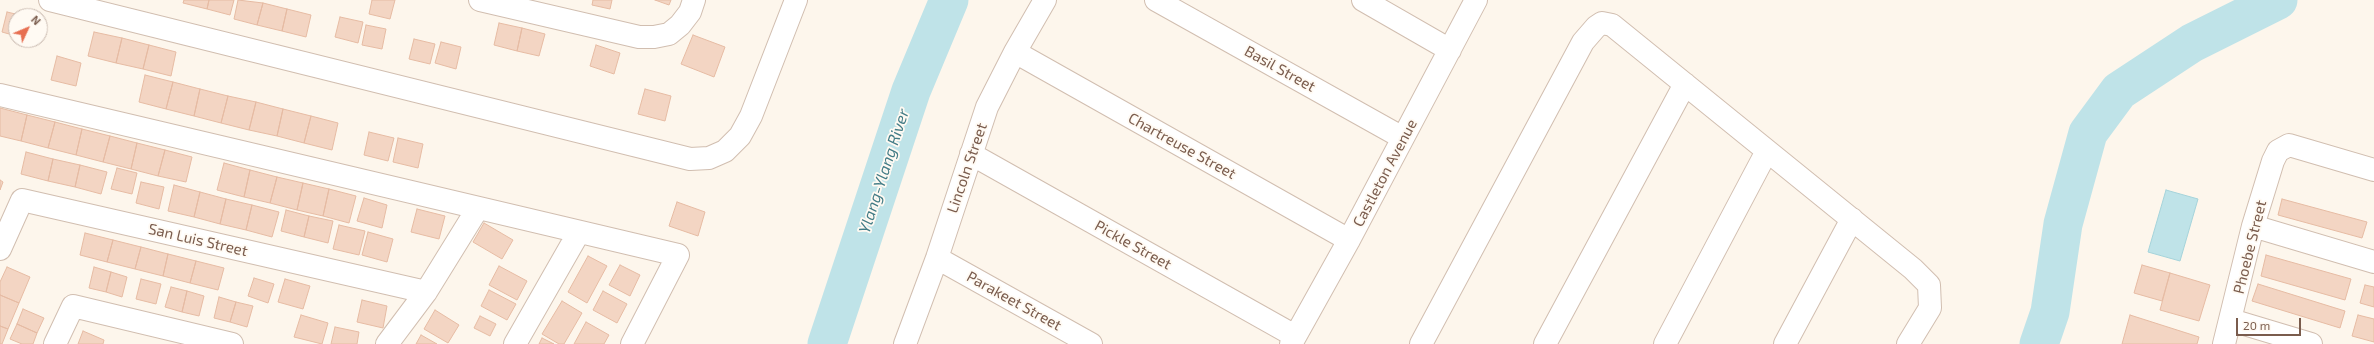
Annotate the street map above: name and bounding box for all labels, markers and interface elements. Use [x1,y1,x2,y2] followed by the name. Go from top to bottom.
[8,8,48,48] north arrow
[29,13,44,27] text: N
[1241,42,1319,96] street label: Basil Street
[855,106,913,236] water label: Ylang-Ylang River
[1125,109,1239,183] street label: Chartreuse Street
[1349,116,1421,230] street label: Castleton Avenue
[943,121,991,215] street label: Lincoln Street
[2230,198,2270,296] street label: Phoebe Street
[1091,217,1175,273] street label: Pickle Street
[147,220,249,260] street label: San Luis Street
[963,268,1065,334] street label: Parakeet Street
[2238,310,2303,336] scale bar
[2243,318,2270,332] text: 20 m

